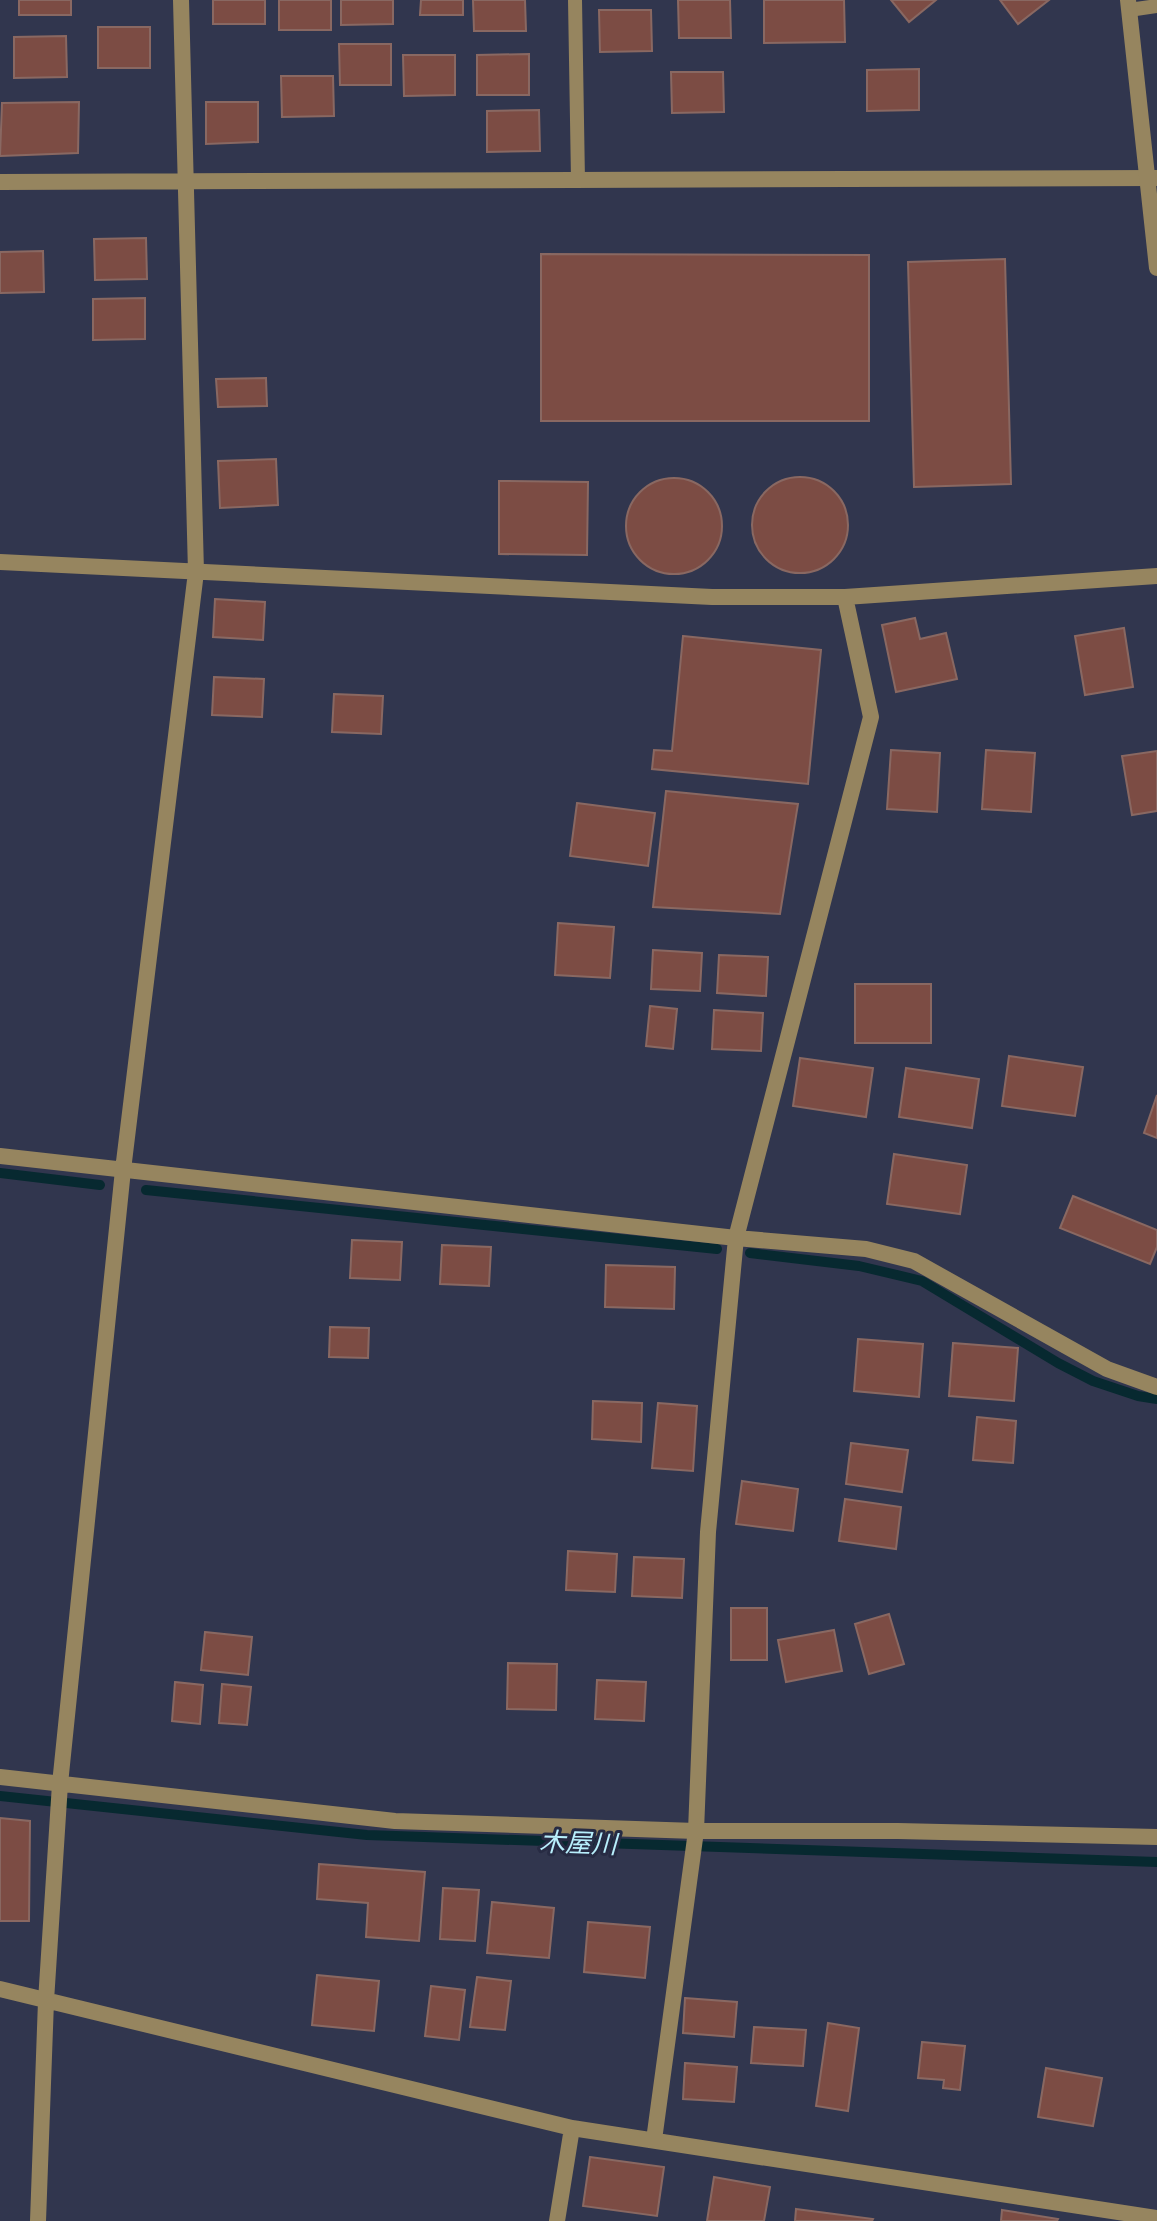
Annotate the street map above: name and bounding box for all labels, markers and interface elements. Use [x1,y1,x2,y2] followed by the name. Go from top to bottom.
[538,1825,621,1861] water label: 木屋川

